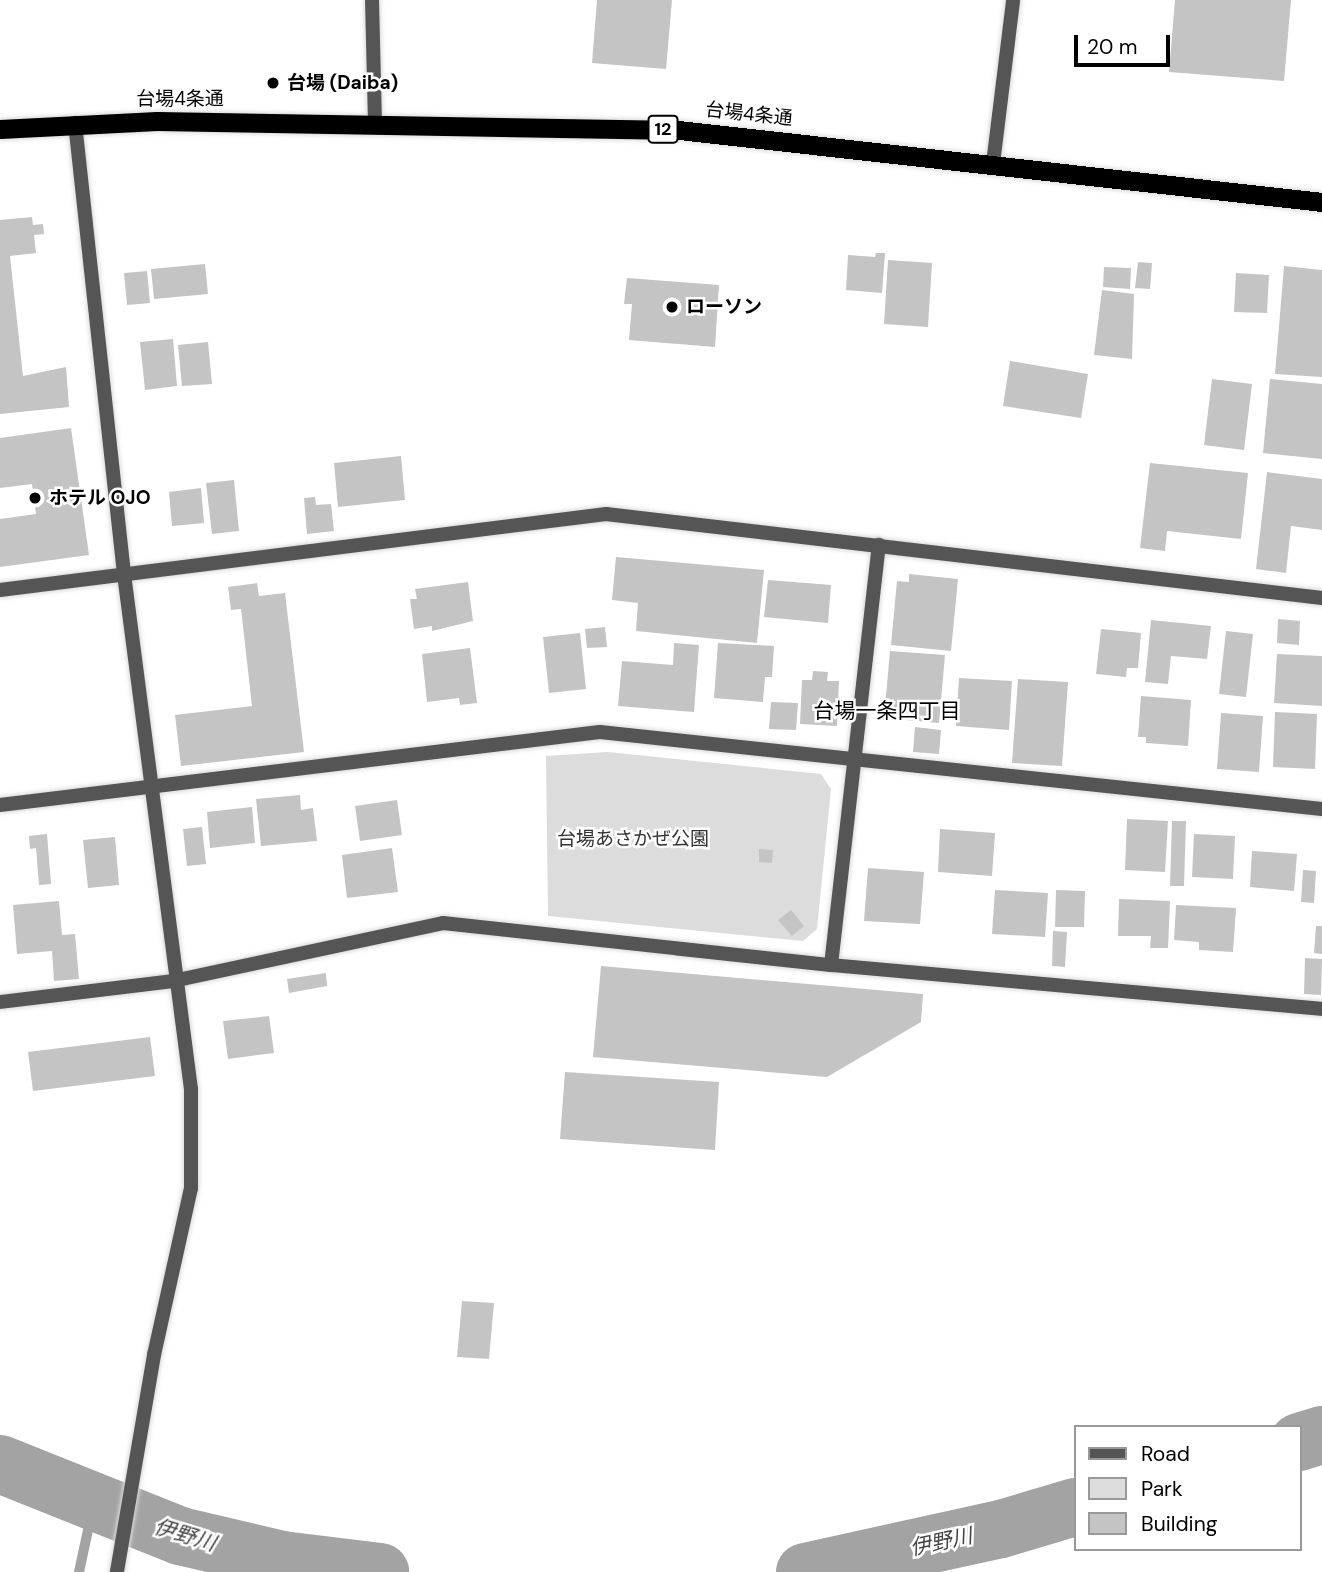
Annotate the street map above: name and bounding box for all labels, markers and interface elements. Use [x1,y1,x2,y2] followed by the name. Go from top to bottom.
[1077,21,1173,65] scale bar
[1087,33,1138,61] text: 20 m
[287,72,398,94] place label: 台場 (Daiba)
[265,75,281,91] marker: 台場 (Daiba)
[136,88,224,110] street label: 台場4条通
[704,98,794,130] street label: 台場4条通
[647,114,679,144] road number: 12
[686,296,762,318] place label: ローソン
[664,299,680,315] marker: ローソン
[49,487,151,509] place label: ホテル OJO
[27,490,43,506] marker: ホテル OJO
[814,698,960,724] district label: 台場一条四丁目
[557,828,709,850] park label: 台場あさかぜ公園
[1074,1425,1301,1551] legend
[1141,1440,1190,1468] text: Road
[1141,1475,1182,1503] text: Park
[1141,1510,1217,1538] text: Building
[151,1514,219,1556] water label: 伊野川
[908,1523,974,1561] water label: 伊野川

